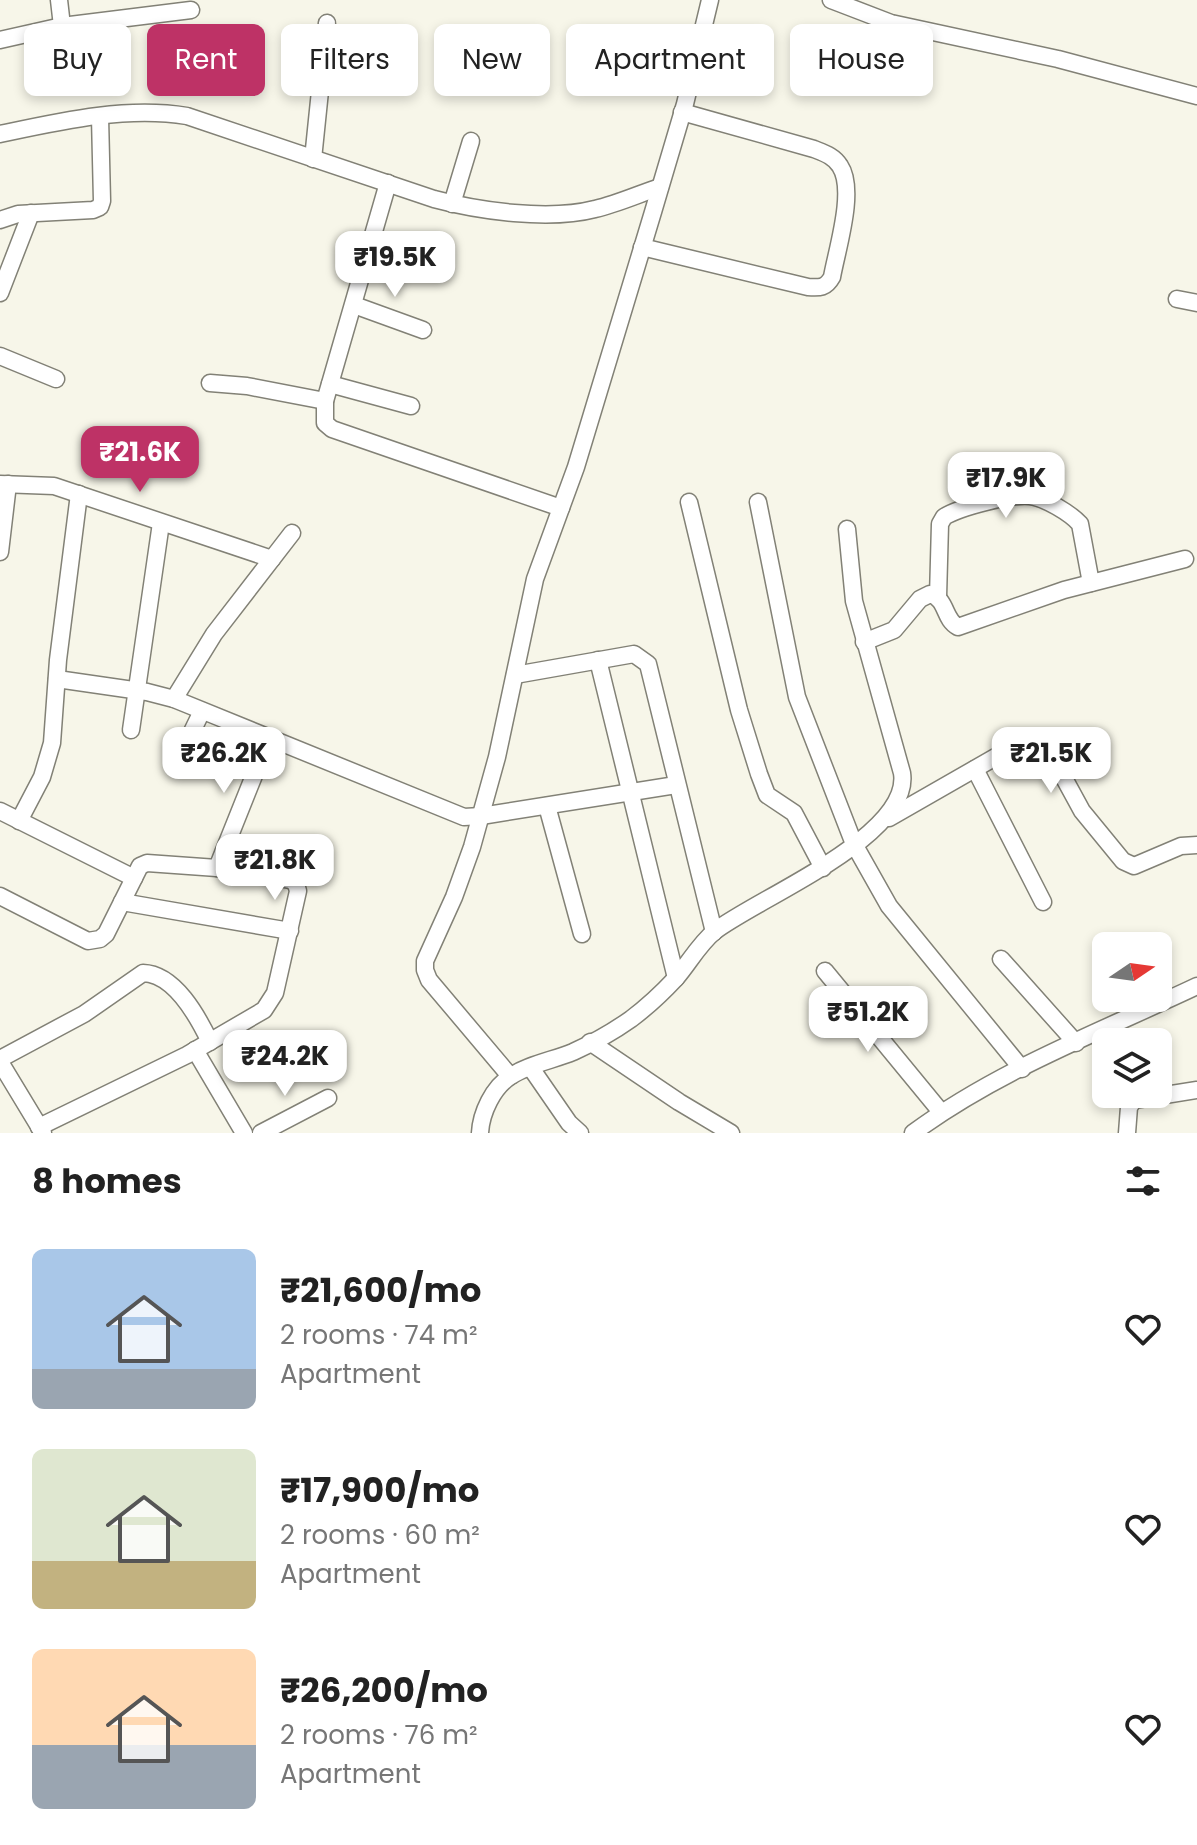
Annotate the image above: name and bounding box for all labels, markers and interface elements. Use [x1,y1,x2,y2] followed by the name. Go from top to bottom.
[24,24,131,96] chip: Buy
[147,24,265,96] chip: Rent
[281,24,418,96] chip: Filters
[434,24,550,96] chip: New
[566,24,774,96] chip: Apartment
[790,24,933,96] chip: House
[330,231,460,299] pin: ₹19.5K
[353,239,437,275] text: ₹19.5K
[75,426,205,494] pin: ₹21.6K
[99,434,181,470] text: ₹21.6K
[941,452,1071,520] pin: ₹17.9K
[966,460,1046,496] text: ₹17.9K
[159,727,289,795] pin: ₹26.2K
[986,727,1116,795] pin: ₹21.5K
[180,735,268,771] text: ₹26.2K
[1010,735,1092,771] text: ₹21.5K
[210,834,340,902] pin: ₹21.8K
[234,842,316,878] text: ₹21.8K
[1092,932,1172,1012] north arrow
[1092,932,1172,1108] map controls
[803,986,933,1054] pin: ₹51.2K
[827,994,909,1030] text: ₹51.2K
[1092,1028,1172,1108] button: layers
[220,1030,350,1098] pin: ₹24.2K
[241,1038,329,1074] text: ₹24.2K
[32,1157,182,1205] text: 8 homes
[1121,1159,1165,1203] icon: filters
[280,1266,481,1314] text: ₹21,600/mo
[96,1281,192,1377] icon: home
[1121,1307,1165,1351] icon: heart
[280,1317,477,1353] text: 2 rooms · 74 m²
[280,1356,421,1392] text: Apartment
[280,1466,479,1514] text: ₹17,900/mo
[96,1481,192,1577] icon: home
[1121,1507,1165,1551] icon: heart
[280,1517,480,1553] text: 2 rooms · 60 m²
[280,1556,421,1592] text: Apartment
[280,1666,488,1714] text: ₹26,200/mo
[96,1681,192,1777] icon: home
[1121,1707,1165,1751] icon: heart
[280,1717,478,1753] text: 2 rooms · 76 m²
[280,1756,421,1792] text: Apartment

